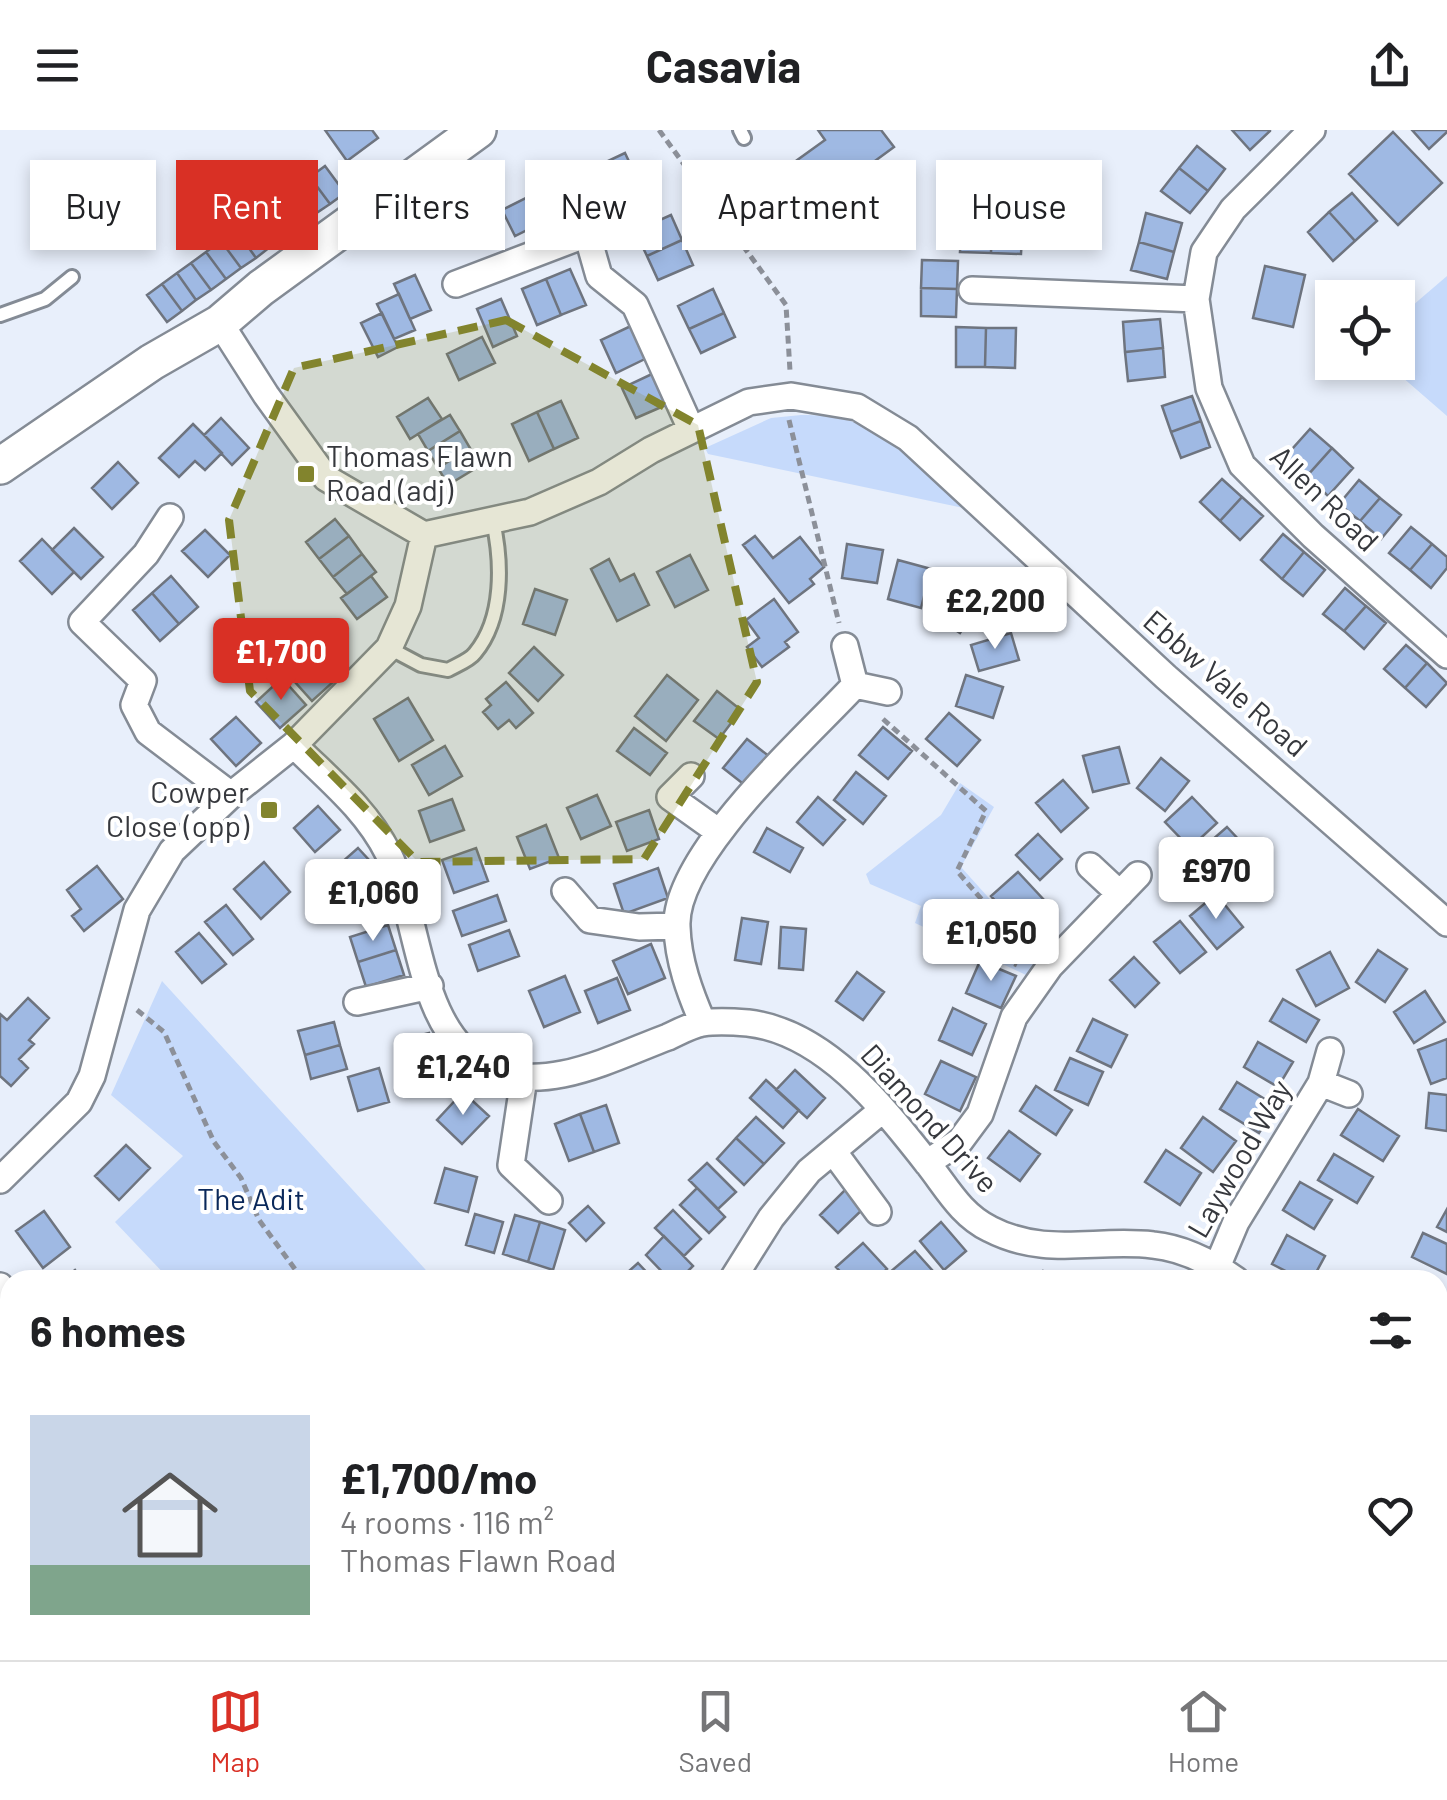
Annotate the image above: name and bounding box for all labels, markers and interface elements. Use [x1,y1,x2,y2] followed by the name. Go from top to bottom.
[30,38,85,93] icon: menu
[646,38,801,92] text: Casavia
[1362,38,1417,93] icon: share
[30,160,156,250] chip: Buy
[176,160,318,250] chip: Rent
[338,160,505,250] chip: Filters
[525,160,662,250] chip: New
[682,160,916,250] chip: Apartment
[936,160,1102,250] chip: House
[1315,280,1415,380] map controls
[1315,280,1415,380] button: locate
[326,437,513,507] place label: Thomas Flawn Road (adj)
[1264,437,1387,558] street label: Allen Road
[295,463,317,485] marker: Thomas Flawn Road (adj)
[914,567,1076,652] pin: £2,200
[945,580,1045,618] text: £2,200
[1137,602,1315,763] street label: Ebbw Vale Road
[200,618,362,703] pin: £1,700
[235,631,327,669] text: £1,700
[106,773,249,843] place label: Cowper Close (opp)
[258,799,280,821] marker: Cowper Close (opp)
[1157,837,1275,922] pin: £970
[1181,850,1251,888] text: £970
[292,859,454,944] pin: £1,060
[327,872,419,910] text: £1,060
[910,899,1072,984] pin: £1,050
[945,912,1037,950] text: £1,050
[382,1033,544,1118] pin: £1,240
[854,1036,1007,1199] street label: Diamond Drive
[416,1046,510,1084] text: £1,240
[1179,1073,1298,1243] street label: Laywood Way
[197,1180,305,1216] park label: The Adit
[1363,1303,1418,1358] icon: filters
[30,1305,186,1355] text: 6 homes
[340,1452,537,1502] text: £1,700/mo
[110,1455,230,1575] icon: home
[1363,1488,1418,1543] icon: heart
[340,1502,554,1540] text: 4 rooms · 116 m²
[340,1540,616,1578] text: Thomas Flawn Road
[208,1684,263,1778] tab: Map
[679,1684,752,1778] tab: Saved
[1168,1684,1239,1778] tab: Home

